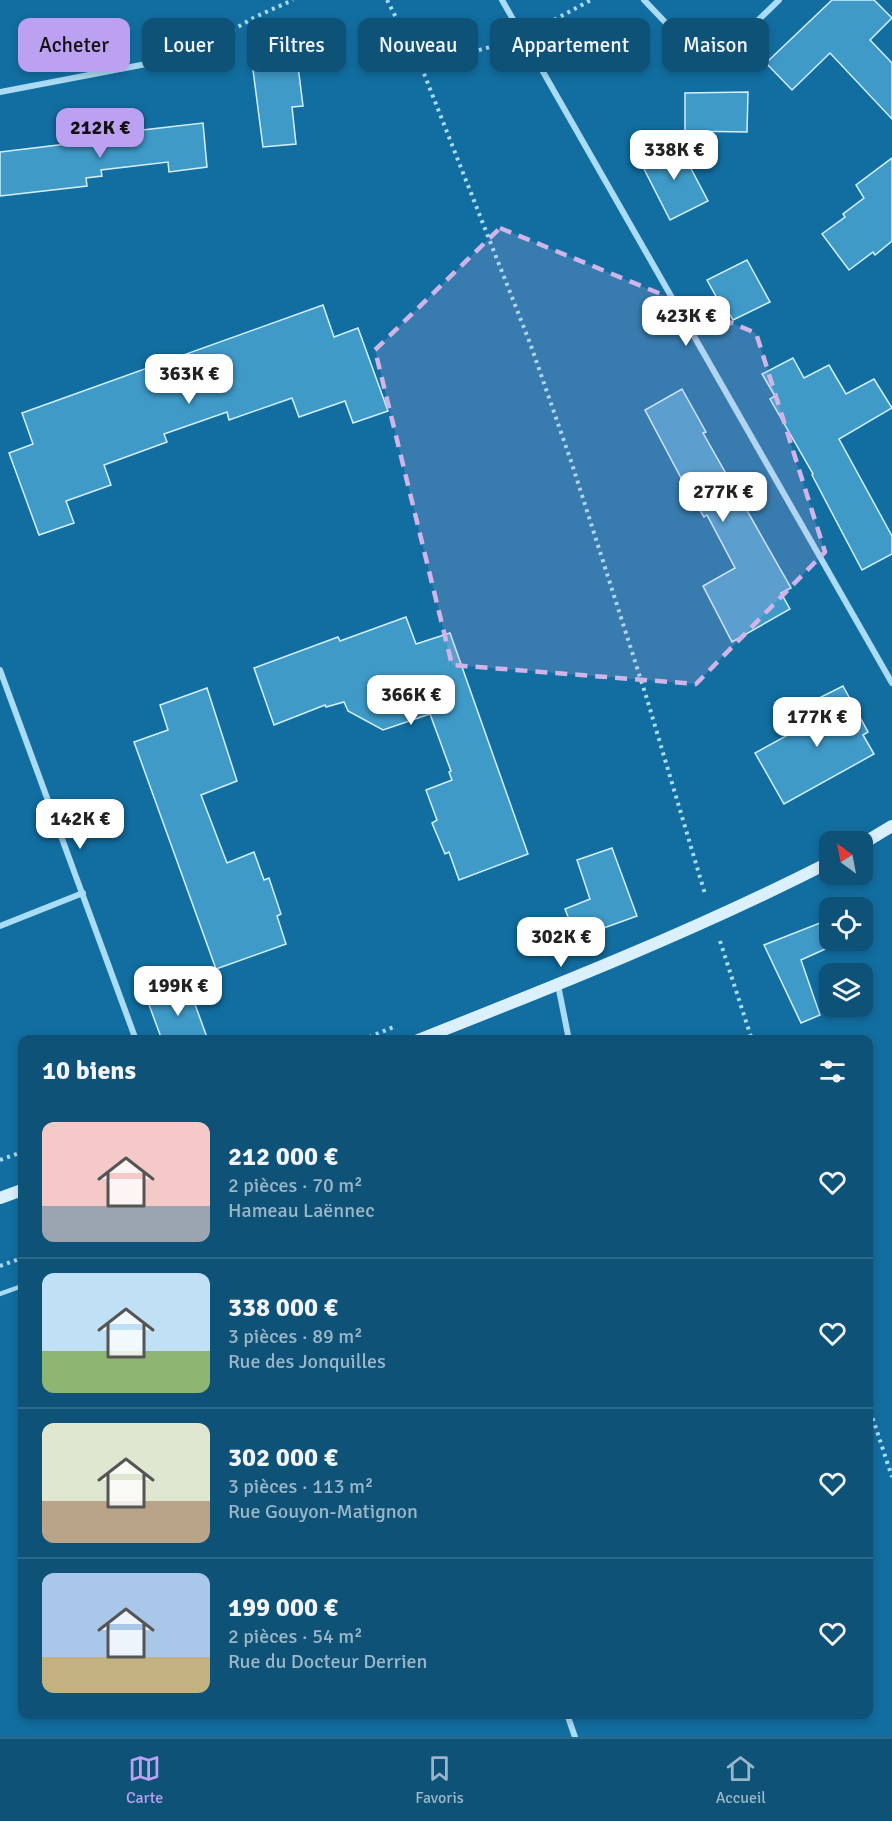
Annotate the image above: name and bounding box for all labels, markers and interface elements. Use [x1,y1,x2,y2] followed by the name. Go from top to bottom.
[18,18,130,72] chip: Acheter
[142,18,235,72] chip: Louer
[247,18,346,72] chip: Filtres
[358,18,478,72] chip: Nouveau
[490,18,650,72] chip: Appartement
[662,18,769,72] chip: Maison
[51,108,149,159] pin: 212K €
[70,115,130,140] text: 212K €
[625,130,723,181] pin: 338K €
[644,137,704,162] text: 338K €
[637,296,735,347] pin: 423K €
[656,303,716,328] text: 423K €
[140,354,238,405] pin: 363K €
[159,361,219,386] text: 363K €
[674,472,772,523] pin: 277K €
[693,479,753,504] text: 277K €
[362,675,460,726] pin: 366K €
[381,682,441,707] text: 366K €
[768,697,866,748] pin: 177K €
[787,704,847,729] text: 177K €
[31,799,129,850] pin: 142K €
[50,806,110,831] text: 142K €
[819,831,873,885] north arrow
[819,831,873,1017] map controls
[819,897,873,951] button: locate
[512,917,610,968] pin: 302K €
[531,924,591,949] text: 302K €
[819,963,873,1017] button: layers
[129,966,227,1017] pin: 199K €
[148,973,208,998] text: 199K €
[42,1055,136,1087] text: 10 biens
[816,1055,849,1088] icon: filters
[228,1141,338,1173] text: 212 000 €
[90,1146,162,1218] icon: home
[816,1166,849,1199] icon: heart
[228,1173,363,1198] text: 2 pièces · 70 m²
[228,1198,375,1223] text: Hameau Laënnec
[228,1292,338,1324] text: 338 000 €
[90,1297,162,1369] icon: home
[816,1317,849,1350] icon: heart
[228,1324,363,1349] text: 3 pièces · 89 m²
[228,1349,386,1374] text: Rue des Jonquilles
[228,1442,338,1474] text: 302 000 €
[90,1447,162,1519] icon: home
[816,1467,849,1500] icon: heart
[228,1474,373,1499] text: 3 pièces · 113 m²
[228,1499,418,1524] text: Rue Gouyon-Matignon
[228,1592,338,1624] text: 199 000 €
[90,1597,162,1669] icon: home
[816,1617,849,1650] icon: heart
[228,1624,363,1649] text: 2 pièces · 54 m²
[228,1649,428,1674] text: Rue du Docteur Derrien
[126,1752,163,1808] tab: Carte
[415,1752,464,1808] tab: Favoris
[716,1752,766,1808] tab: Accueil

